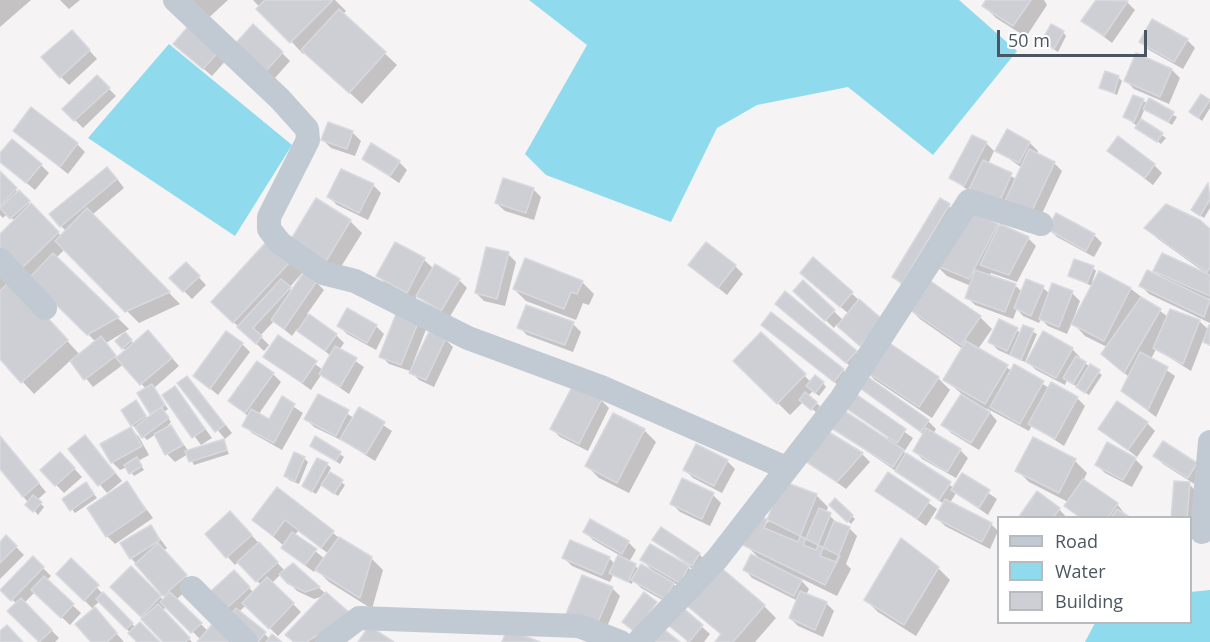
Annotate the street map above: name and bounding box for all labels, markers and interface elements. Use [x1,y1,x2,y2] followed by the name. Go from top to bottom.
[1000,18,1150,56] scale bar
[1008,28,1050,52] text: 50 m
[997,516,1192,624] legend
[1055,529,1098,553] text: Road
[1055,559,1106,583] text: Water
[1055,589,1123,613] text: Building

